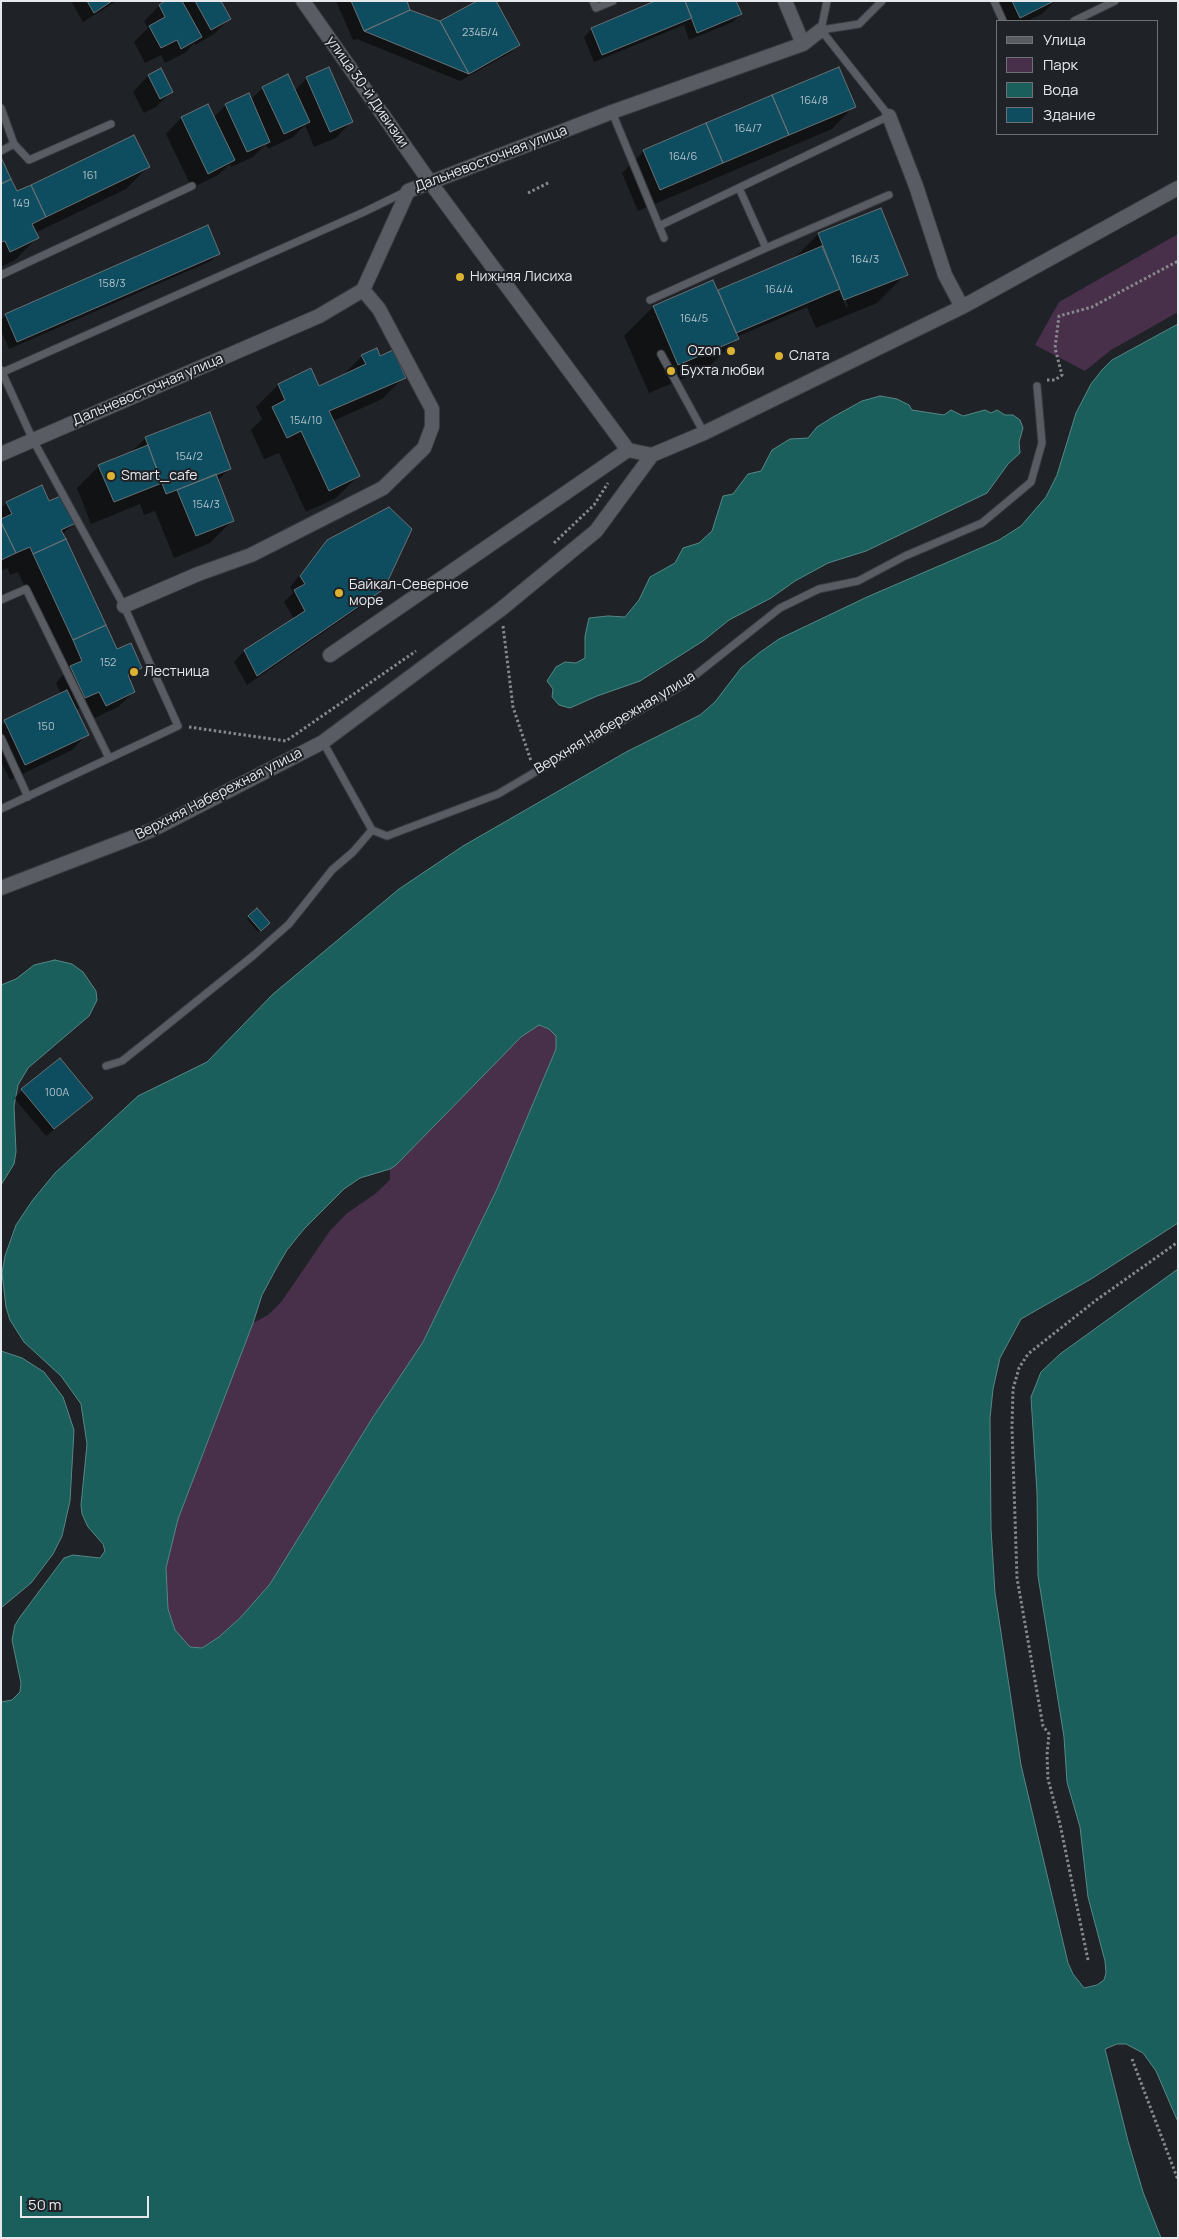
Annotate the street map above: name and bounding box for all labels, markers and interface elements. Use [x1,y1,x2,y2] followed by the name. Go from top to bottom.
[996,20,1159,135] legend
[462,26,498,40] house number: 234Б/4
[1043,29,1086,50] text: Улица
[322,33,412,151] street label: улица 30-й Дивизии
[1043,54,1078,75] text: Парк
[1043,79,1078,100] text: Вода
[800,94,828,108] house number: 164/8
[1043,104,1095,125] text: Здание
[412,122,570,196] street label: Дальневосточная улица
[734,122,762,136] house number: 164/7
[669,150,697,164] house number: 164/6
[82,169,98,183] house number: 161
[12,197,30,211] house number: 149
[851,253,879,267] house number: 164/3
[470,269,572,285] place label: Нижняя Лисиха
[454,271,466,283] marker: Нижняя Лисиха
[98,277,126,291] house number: 158/3
[765,283,793,297] house number: 164/4
[680,312,708,326] house number: 164/5
[687,343,721,359] place label: Ozon
[725,345,737,357] marker: Ozon
[789,348,829,364] place label: Слата
[773,350,785,362] marker: Слата
[70,351,226,429] street label: Дальневосточная улица
[681,363,764,379] place label: Бухта любви
[665,365,677,377] marker: Бухта любви
[290,414,322,428] house number: 154/10
[175,450,203,464] house number: 154/2
[121,468,198,484] place label: Smart_cafe
[105,470,117,482] marker: Smart_cafe
[192,498,220,512] house number: 154/3
[349,577,469,610] place label: Байкал-Северное море
[333,587,345,599] marker: Байкал-Северное море
[100,656,116,670] house number: 152
[144,664,209,680] place label: Лестница
[128,666,140,678] marker: Лестница
[532,668,698,778] street label: Верхняя Набережная улица
[37,720,55,734] house number: 150
[133,745,305,843] street label: Верхняя Набережная улица
[45,1086,69,1100] house number: 100А
[22,2186,151,2218] scale bar
[28,2194,62,2215] text: 50 m

